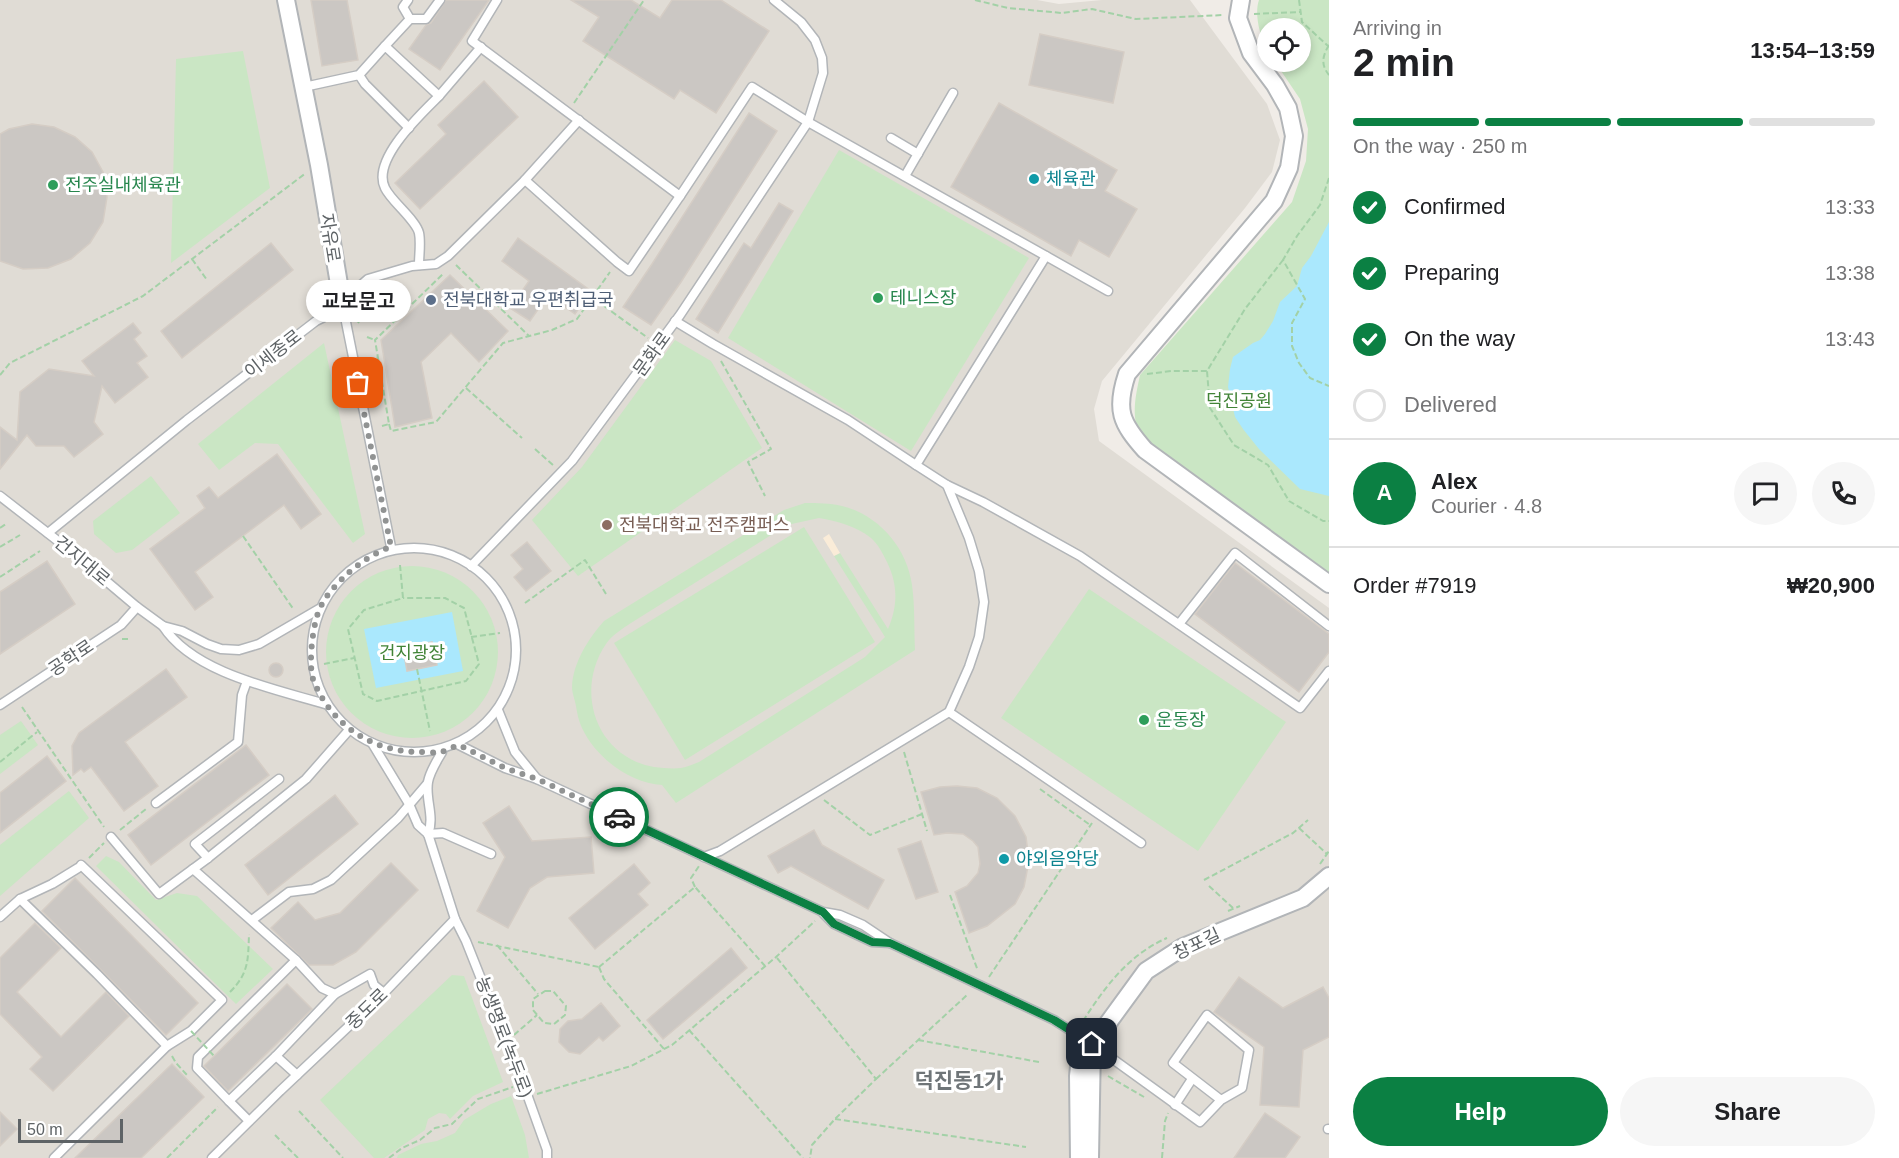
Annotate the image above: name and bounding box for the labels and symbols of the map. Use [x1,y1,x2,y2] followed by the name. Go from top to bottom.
[1046,169,1096,189] place label: 체육관
[1027,172,1041,186] marker: 체육관
[65,175,181,195] place label: 전주실내체육관
[46,178,60,192] marker: 전주실내체육관
[316,212,344,264] street label: 자유로
[306,281,410,323] callout: 교보문고
[890,288,956,308] place label: 테니스장
[443,290,614,310] place label: 전북대학교 우편취급국
[871,291,885,305] marker: 테니스장
[424,293,438,307] marker: 전북대학교 우편취급국
[241,326,305,382] street label: 이세종로
[629,328,675,380] street label: 문화로
[332,357,383,408] pin
[1206,391,1272,411] park label: 덕진공원
[619,515,790,535] place label: 전북대학교 전주캠퍼스
[600,518,614,532] marker: 전북대학교 전주캠퍼스
[50,532,114,590] street label: 건지대로
[45,636,97,680] street label: 공학로
[379,643,445,663] park label: 건지광장
[1156,710,1206,730] place label: 운동장
[1137,713,1151,727] marker: 운동장
[589,787,649,847] courier
[1016,849,1099,869] place label: 야외음악당
[997,852,1011,866] marker: 야외음악당
[1170,924,1224,964] street label: 창포길
[472,974,536,1100] street label: 농생명로(녹두로)
[342,985,392,1033] street label: 중도로
[1066,1018,1117,1069] pin
[915,1069,1003,1092] district label: 덕진동1가
[18,1116,123,1144] scale bar

